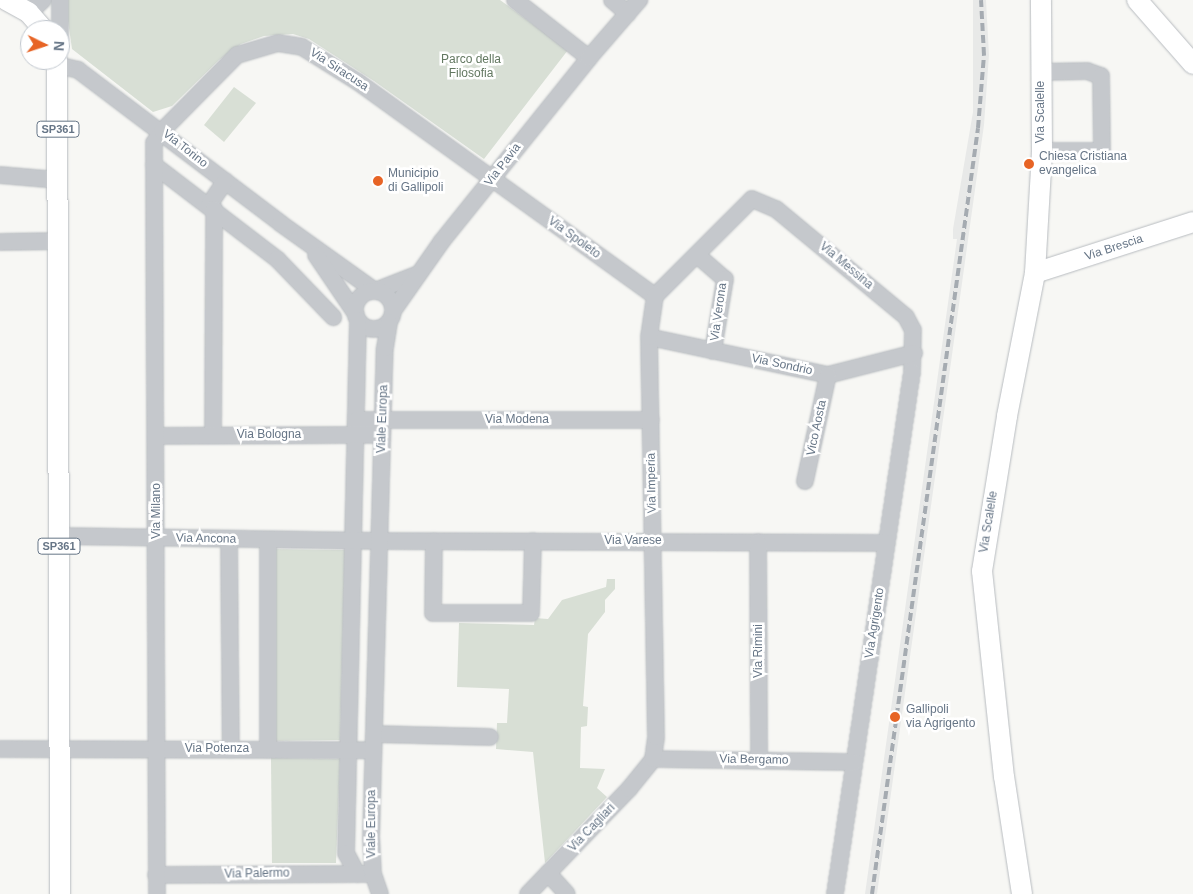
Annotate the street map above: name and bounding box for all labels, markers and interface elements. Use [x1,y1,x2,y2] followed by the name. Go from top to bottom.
[20,20,70,70] north arrow
[51,40,67,52] text: N
[307,46,371,94] street label: Via Siracusa
[441,53,501,81] park label: Parco della Filosofia
[1034,81,1048,143] street label: Via Scalelle
[36,120,80,138] road number: SP361
[160,127,210,171] street label: Via Torino
[482,141,524,189] street label: Via Pavia
[1039,150,1127,178] place label: Chiesa Cristiana evangelica
[1023,158,1035,170] marker: Chiesa Cristiana evangelica
[388,167,443,195] place label: Municipio di Gallipoli
[372,175,384,187] marker: Municipio di Gallipoli
[545,214,603,262] street label: Via Spoleto
[1083,232,1145,264] street label: Via Brescia
[816,240,876,292] street label: Via Messina
[708,282,730,342] street label: Via Verona
[750,352,814,378] street label: Via Sondrio
[375,385,391,453] street label: Viale Europa
[804,399,830,457] street label: Vico Aosta
[485,413,549,427] street label: Via Modena
[237,428,301,442] street label: Via Bologna
[644,453,660,513] street label: Via Imperia
[150,483,164,539] street label: Via Milano
[977,490,1001,554] street label: Via Scalelle
[175,531,237,547] street label: Via Ancona
[604,534,662,548] street label: Via Varese
[36,538,82,554] road number: SP361
[862,586,888,660] street label: Via Agrigento
[752,624,766,678] street label: Via Rimini
[906,703,976,731] place label: Gallipoli via Agrigento
[888,710,902,724] marker: Gallipoli via Agrigento
[185,742,249,756] street label: Via Potenza
[719,752,789,768] street label: Via Bergamo
[365,790,379,858] street label: Viale Europa
[566,801,618,855] street label: Via Cagliari
[224,866,290,882] street label: Via Palermo

